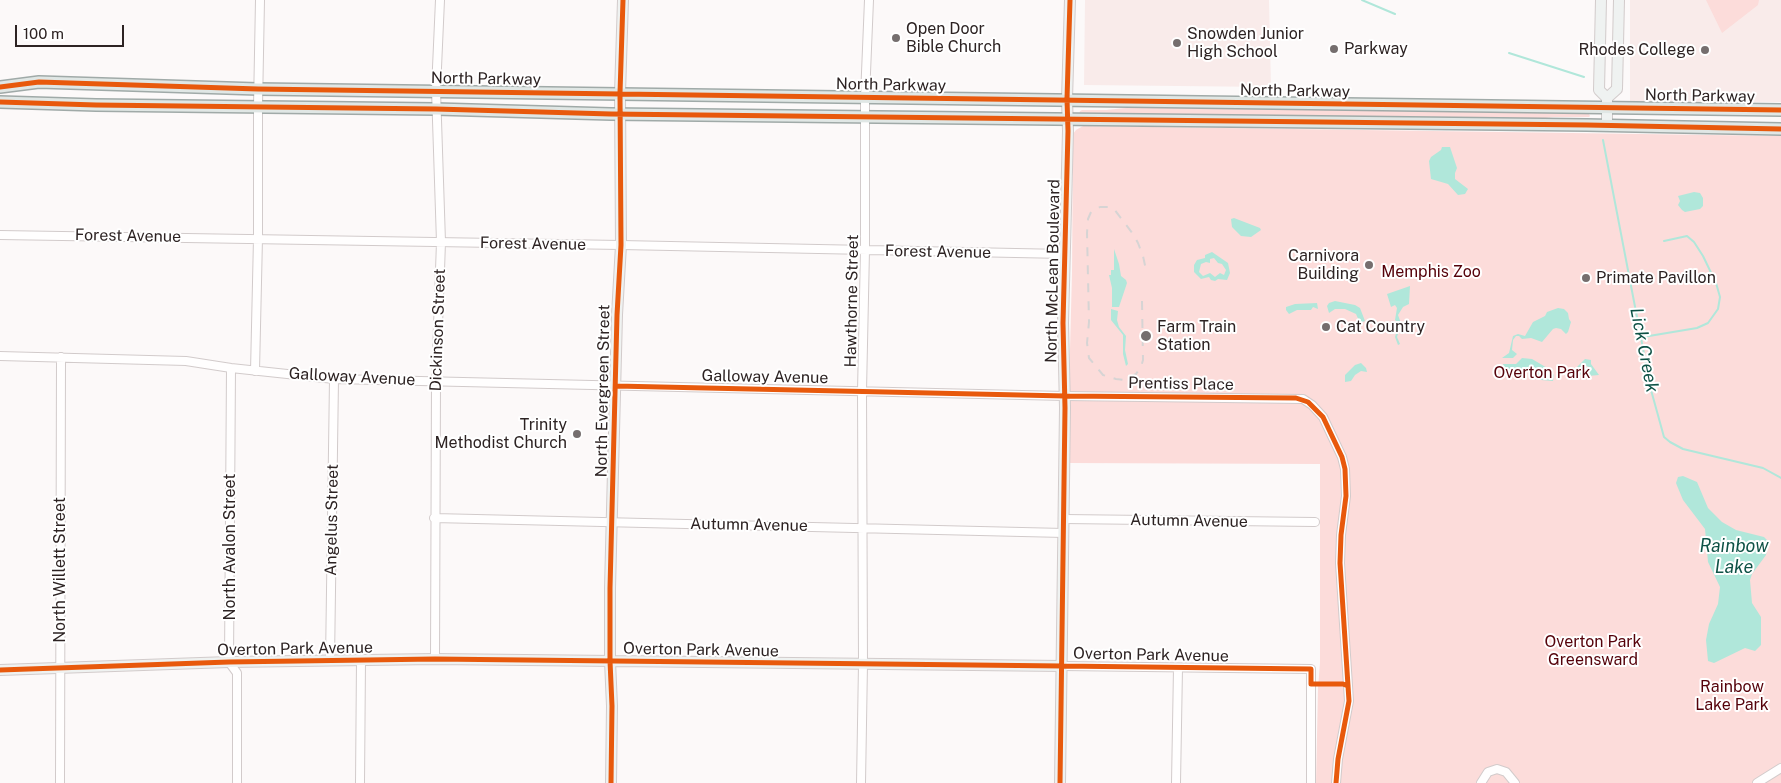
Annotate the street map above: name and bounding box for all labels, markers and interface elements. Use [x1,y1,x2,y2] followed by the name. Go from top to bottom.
[18,15,126,47] scale bar
[906,19,1001,57] place label: Open Door Bible Church
[1187,24,1304,62] place label: Snowden Junior High School
[23,25,64,42] text: 100 m
[890,32,902,44] marker: Open Door Bible Church
[1171,37,1183,49] marker: Snowden Junior High School
[1344,39,1408,59] place label: Parkway
[1579,40,1695,60] place label: Rhodes College
[1328,43,1340,55] marker: Parkway
[1699,44,1711,56] marker: Rhodes College
[431,68,541,90] street label: North Parkway
[836,74,946,96] street label: North Parkway
[1240,80,1350,102] street label: North Parkway
[1645,85,1755,107] street label: North Parkway
[1042,179,1064,363] street label: North McLean Boulevard
[75,225,181,247] street label: Forest Avenue
[480,233,586,255] street label: Forest Avenue
[841,234,863,368] street label: Hawthorne Street
[885,241,991,263] street label: Forest Avenue
[1288,246,1359,284] place label: Carnivora Building
[1363,259,1375,271] marker: Carnivora Building
[1381,262,1481,282] park label: Memphis Zoo
[426,268,450,392] street label: Dickinson Street
[1596,268,1716,288] place label: Primate Pavillon
[1580,272,1592,284] marker: Primate Pavillon
[592,304,614,478] street label: North Evergreen Street
[1625,306,1663,394] water label: Lick Creek
[1157,317,1236,355] place label: Farm Train Station
[1336,317,1425,337] place label: Cat Country
[1320,321,1332,333] marker: Cat Country
[1139,329,1153,343] marker: Farm Train Station
[1493,363,1591,383] park label: Overton Park
[288,364,416,390] street label: Galloway Avenue
[701,366,829,388] street label: Galloway Avenue
[1128,373,1234,395] street label: Prentiss Place
[435,415,567,453] place label: Trinity Methodist Church
[571,428,583,440] marker: Trinity Methodist Church
[321,464,343,576] street label: Angelus Street
[220,474,240,620] street label: North Avalon Street
[50,497,70,643] street label: North Willett Street
[1130,510,1248,532] street label: Autumn Avenue
[690,514,808,536] street label: Autumn Avenue
[1699,535,1769,578] water label: Rainbow Lake
[1544,632,1642,670] park label: Overton Park Greensward
[217,638,373,660] street label: Overton Park Avenue
[623,639,779,661] street label: Overton Park Avenue
[1073,644,1229,666] street label: Overton Park Avenue
[1695,677,1769,715] park label: Rainbow Lake Park

